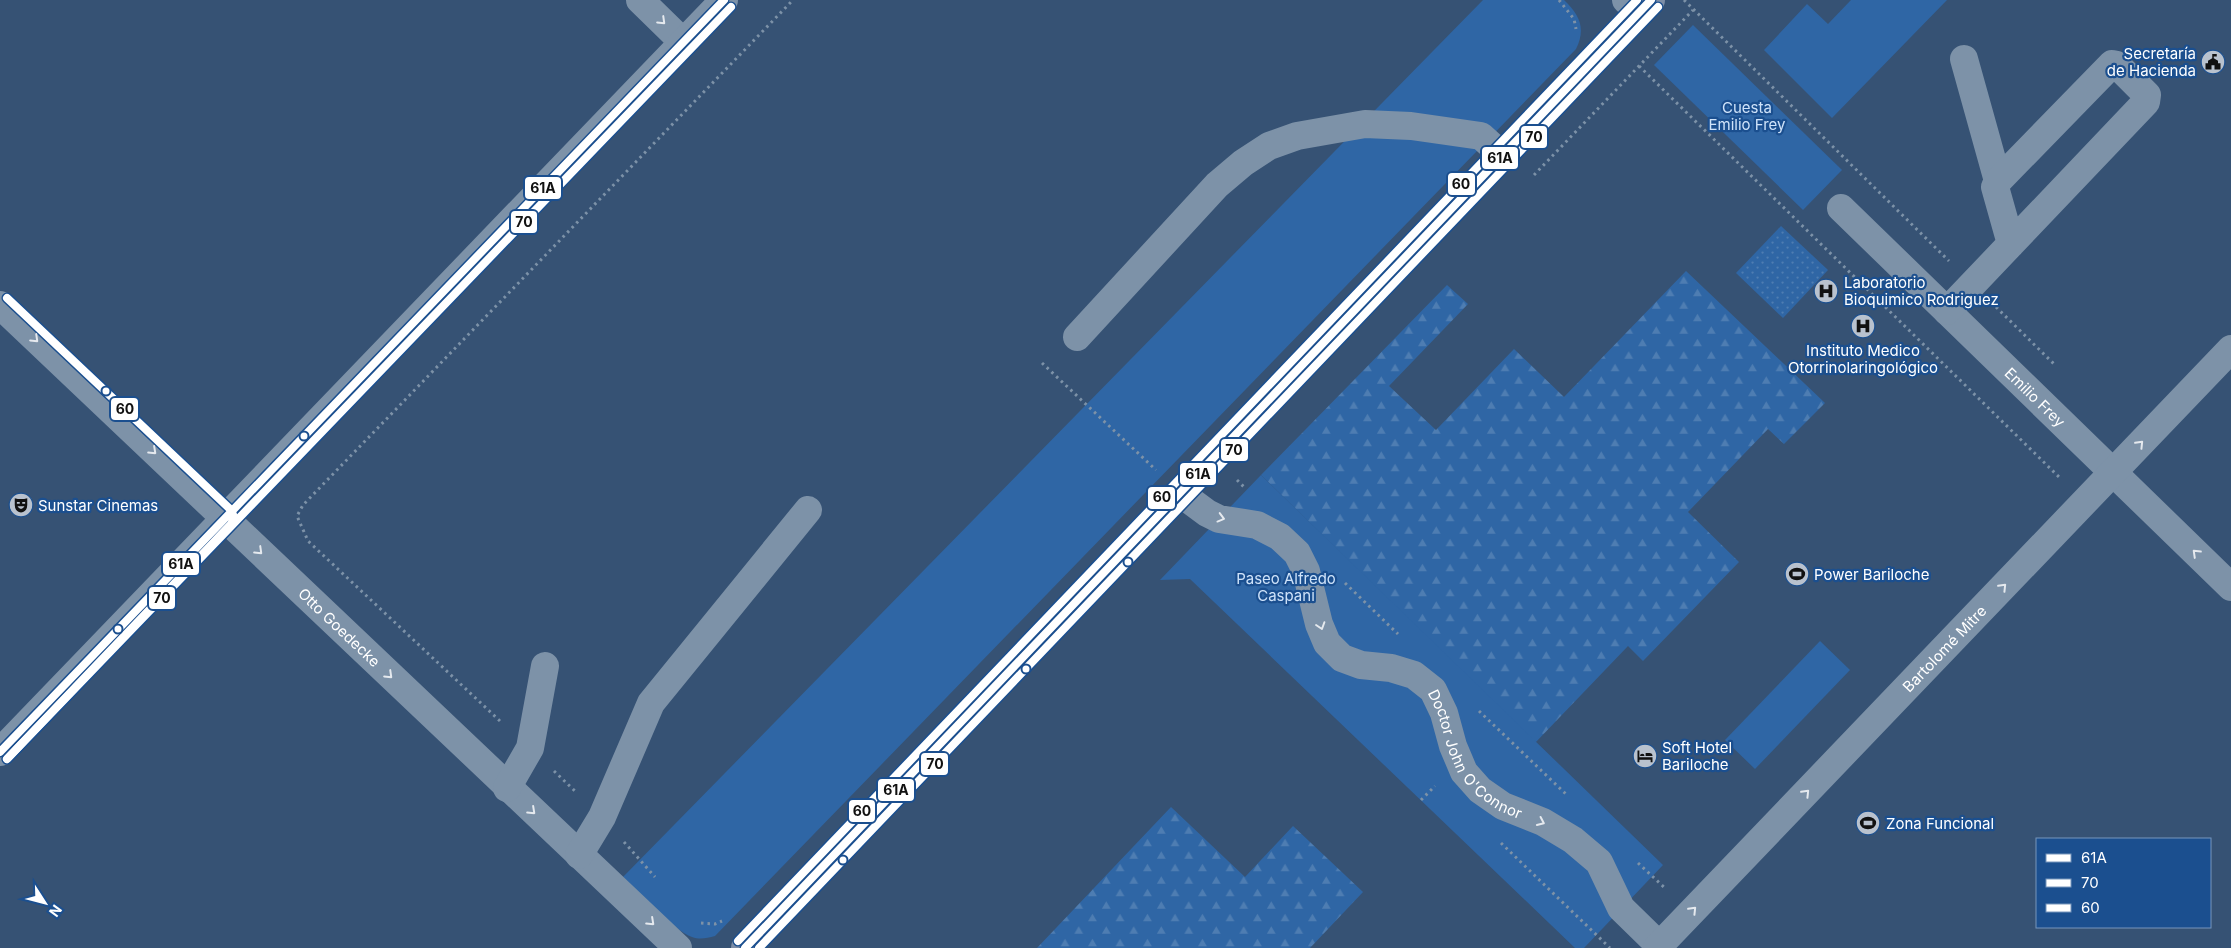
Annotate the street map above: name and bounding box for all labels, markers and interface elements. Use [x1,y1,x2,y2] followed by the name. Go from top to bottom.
[656,15,665,24] one-way arrow
[2107,44,2196,80] place label: Secretaría de Hacienda
[2200,49,2226,75] public building icon: Secretaría de Hacienda
[1709,98,1786,134] park label: Cuesta Emilio Frey
[1520,125,1548,149] line badge: 70
[1525,128,1543,145] text: 70
[1481,146,1519,170] line badge: 61A
[1487,149,1513,166] text: 61A
[1447,172,1476,196] line badge: 60
[1452,175,1470,192] text: 60
[524,176,562,200] line badge: 61A
[530,179,556,196] text: 61A
[510,210,538,234] line badge: 70
[515,213,533,230] text: 70
[1844,273,1999,309] place label: Laboratorio Bioquimico Rodriguez
[1813,278,1839,304] hospital icon: Laboratorio Bioquimico Rodriguez
[1850,313,1876,339] hospital icon: Instituto Medico Otorrinolaringológico
[30,333,39,342] one-way arrow
[1788,341,1938,377] place label: Instituto Medico Otorrinolaringológico
[2001,363,2070,431] street label: Emilio Frey
[101,386,111,396] unlabelled marker
[110,397,139,421] line badge: 60
[116,400,134,417] text: 60
[299,431,309,441] unlabelled marker
[1220,438,1249,462] line badge: 70
[1225,441,1243,458] text: 70
[2134,441,2143,450] one-way arrow
[148,445,157,454] one-way arrow
[1179,462,1217,486] line badge: 61A
[1185,465,1211,482] text: 61A
[1147,486,1176,510] line badge: 60
[1153,488,1171,505] text: 60
[8,492,34,518] theatre icon: Sunstar Cinemas
[38,496,158,515] place label: Sunstar Cinemas
[1217,512,1226,523] one-way arrow
[253,545,262,554] one-way arrow
[2193,550,2202,559] one-way arrow
[162,552,200,576] line badge: 61A
[168,555,194,572] text: 61A
[1123,557,1133,567] unlabelled marker
[1784,561,1810,587] sports icon: Power Bariloche
[1814,565,1929,584] place label: Power Bariloche
[1236,569,1336,605] park label: Paseo Alfredo Caspani
[295,584,385,670] street label: Otto Goedecke
[1997,584,2006,593] one-way arrow
[148,586,176,610] line badge: 70
[153,589,171,606] text: 70
[1898,601,1990,696] street label: Bartolomé Mitre
[1315,621,1325,629] one-way arrow
[113,624,123,634] unlabelled marker
[1021,664,1031,674] unlabelled marker
[384,669,393,678] one-way arrow
[1424,686,1525,822] street label: Doctor John O'Connor
[1662,738,1732,774] place label: Soft Hotel Bariloche
[1632,743,1658,769] hotel icon: Soft Hotel Bariloche
[920,752,949,776] line badge: 70
[926,755,944,772] text: 70
[877,778,915,802] line badge: 61A
[883,781,909,798] text: 61A
[1800,789,1809,798] one-way arrow
[848,799,876,823] line badge: 60
[853,802,871,819] text: 60
[527,805,536,814] one-way arrow
[1855,810,1881,836] sports icon: Zona Funcional
[1886,814,1994,833] place label: Zona Funcional
[1536,816,1545,827] one-way arrow
[2036,838,2211,928] legend
[2081,848,2107,867] text: 61A
[838,855,848,865] unlabelled marker
[2081,873,2099,892] text: 70
[20,878,70,928] north arrow
[2081,898,2100,917] text: 60
[46,902,66,920] text: N
[1687,907,1696,916] one-way arrow
[645,916,654,925] one-way arrow

